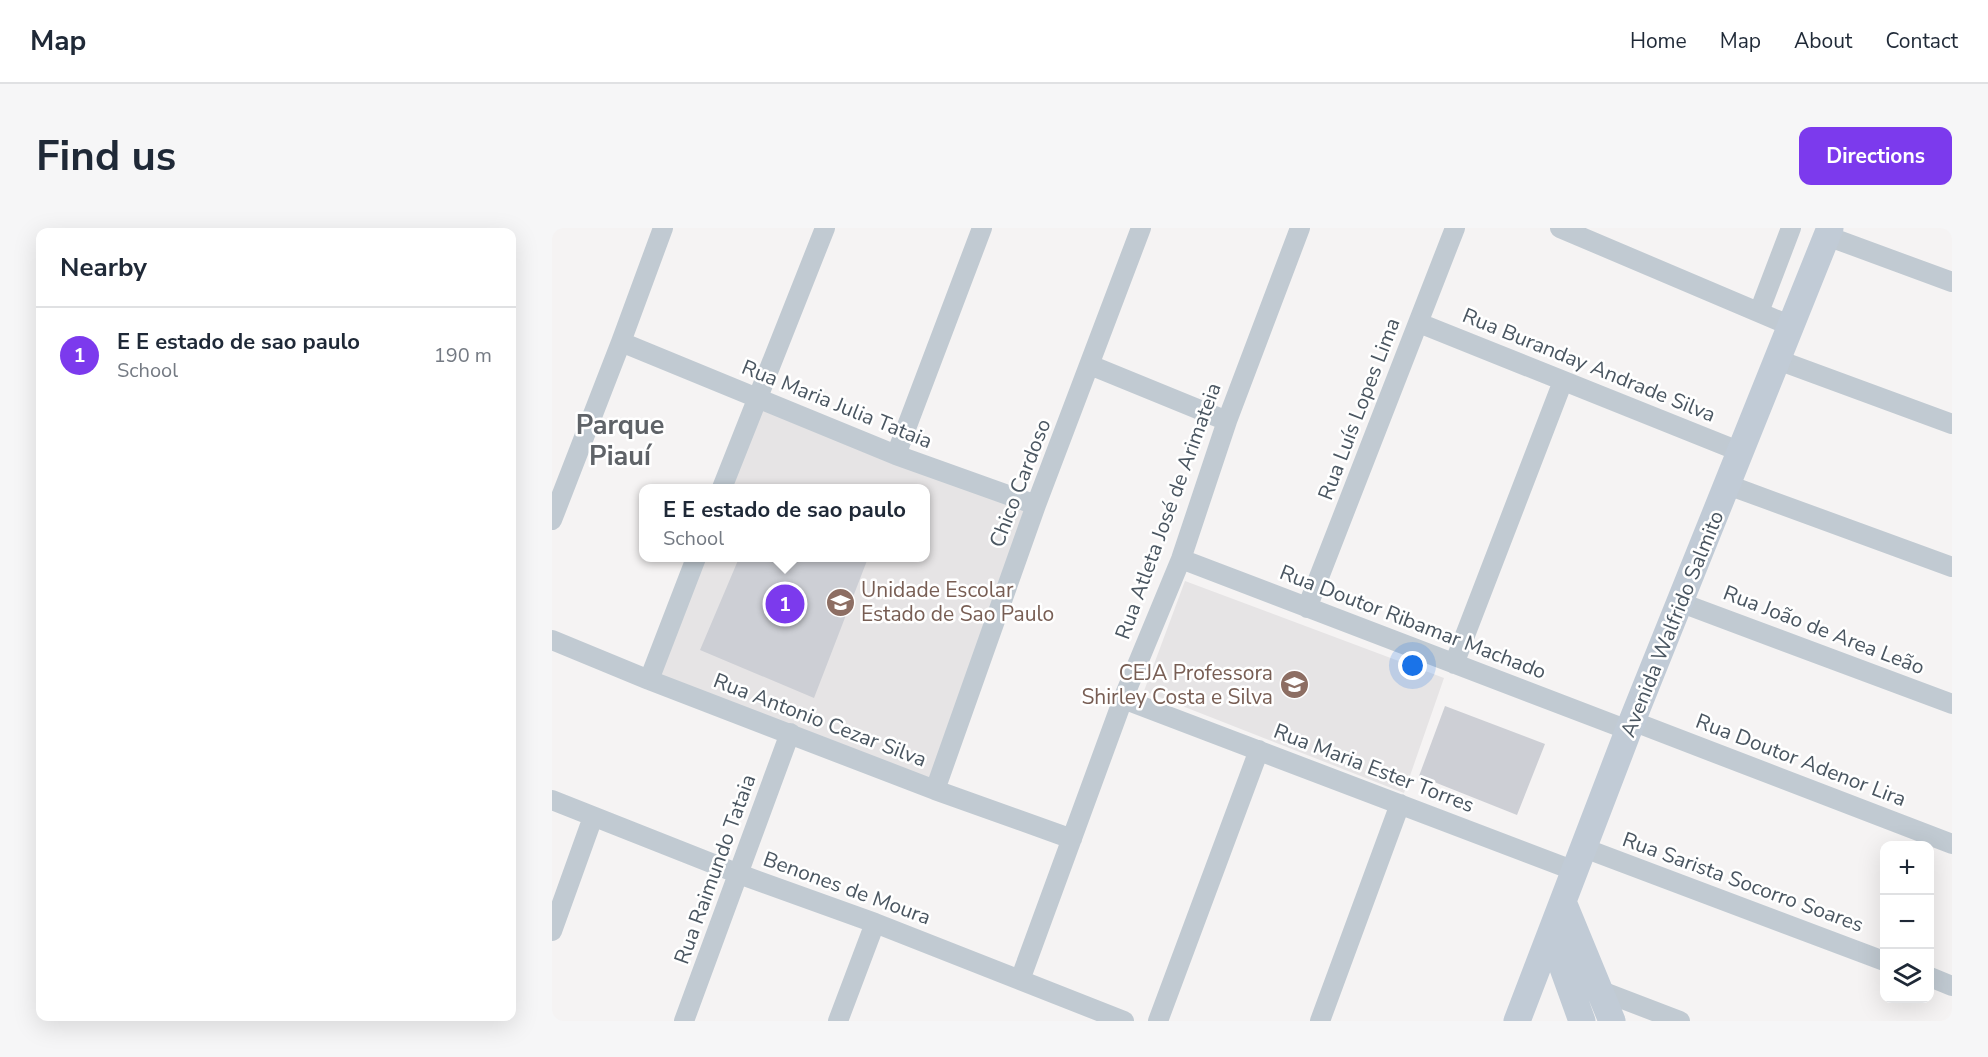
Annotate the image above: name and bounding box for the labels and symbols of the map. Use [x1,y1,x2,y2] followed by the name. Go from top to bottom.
[1458,301,1720,429] street label: Rua Buranday Andrade Silva
[1311,314,1407,504] street label: Rua Luís Lopes Lima
[738,353,936,455] street label: Rua Maria Julia Tataia
[1108,379,1228,643] street label: Rua Atleta José de Arimateia
[576,407,664,475] district label: Parque Piauí
[983,415,1057,551] street label: Chico Cardoso
[1614,507,1730,741] street label: Avenida Walfrido Salmito
[1276,558,1550,686] street label: Rua Doutor Ribamar Machado
[861,576,1054,628] place label: Unidade Escolar Estado de Sao Paulo
[1719,579,1929,681] street label: Rua João de Area Leão
[766,582,804,626] pin: 1
[824,586,856,618] school or university icon: Unidade Escolar Estado de Sao Paulo
[1398,651,1427,680] your location
[1081,659,1273,711] place label: CEJA Professora Shirley Costa e Silva
[709,666,931,774] street label: Rua Antonio Cezar Silva
[1278,669,1310,701] school or university icon: CEJA Professora Shirley Costa e Silva
[1692,707,1910,813] street label: Rua Doutor Adenor Lira
[1270,717,1478,819] street label: Rua Maria Ester Torres
[668,770,762,968] street label: Rua Raimundo Tataia
[1618,825,1868,939] street label: Rua Sarista Socorro Soares
[759,845,935,931] street label: Benones de Moura

